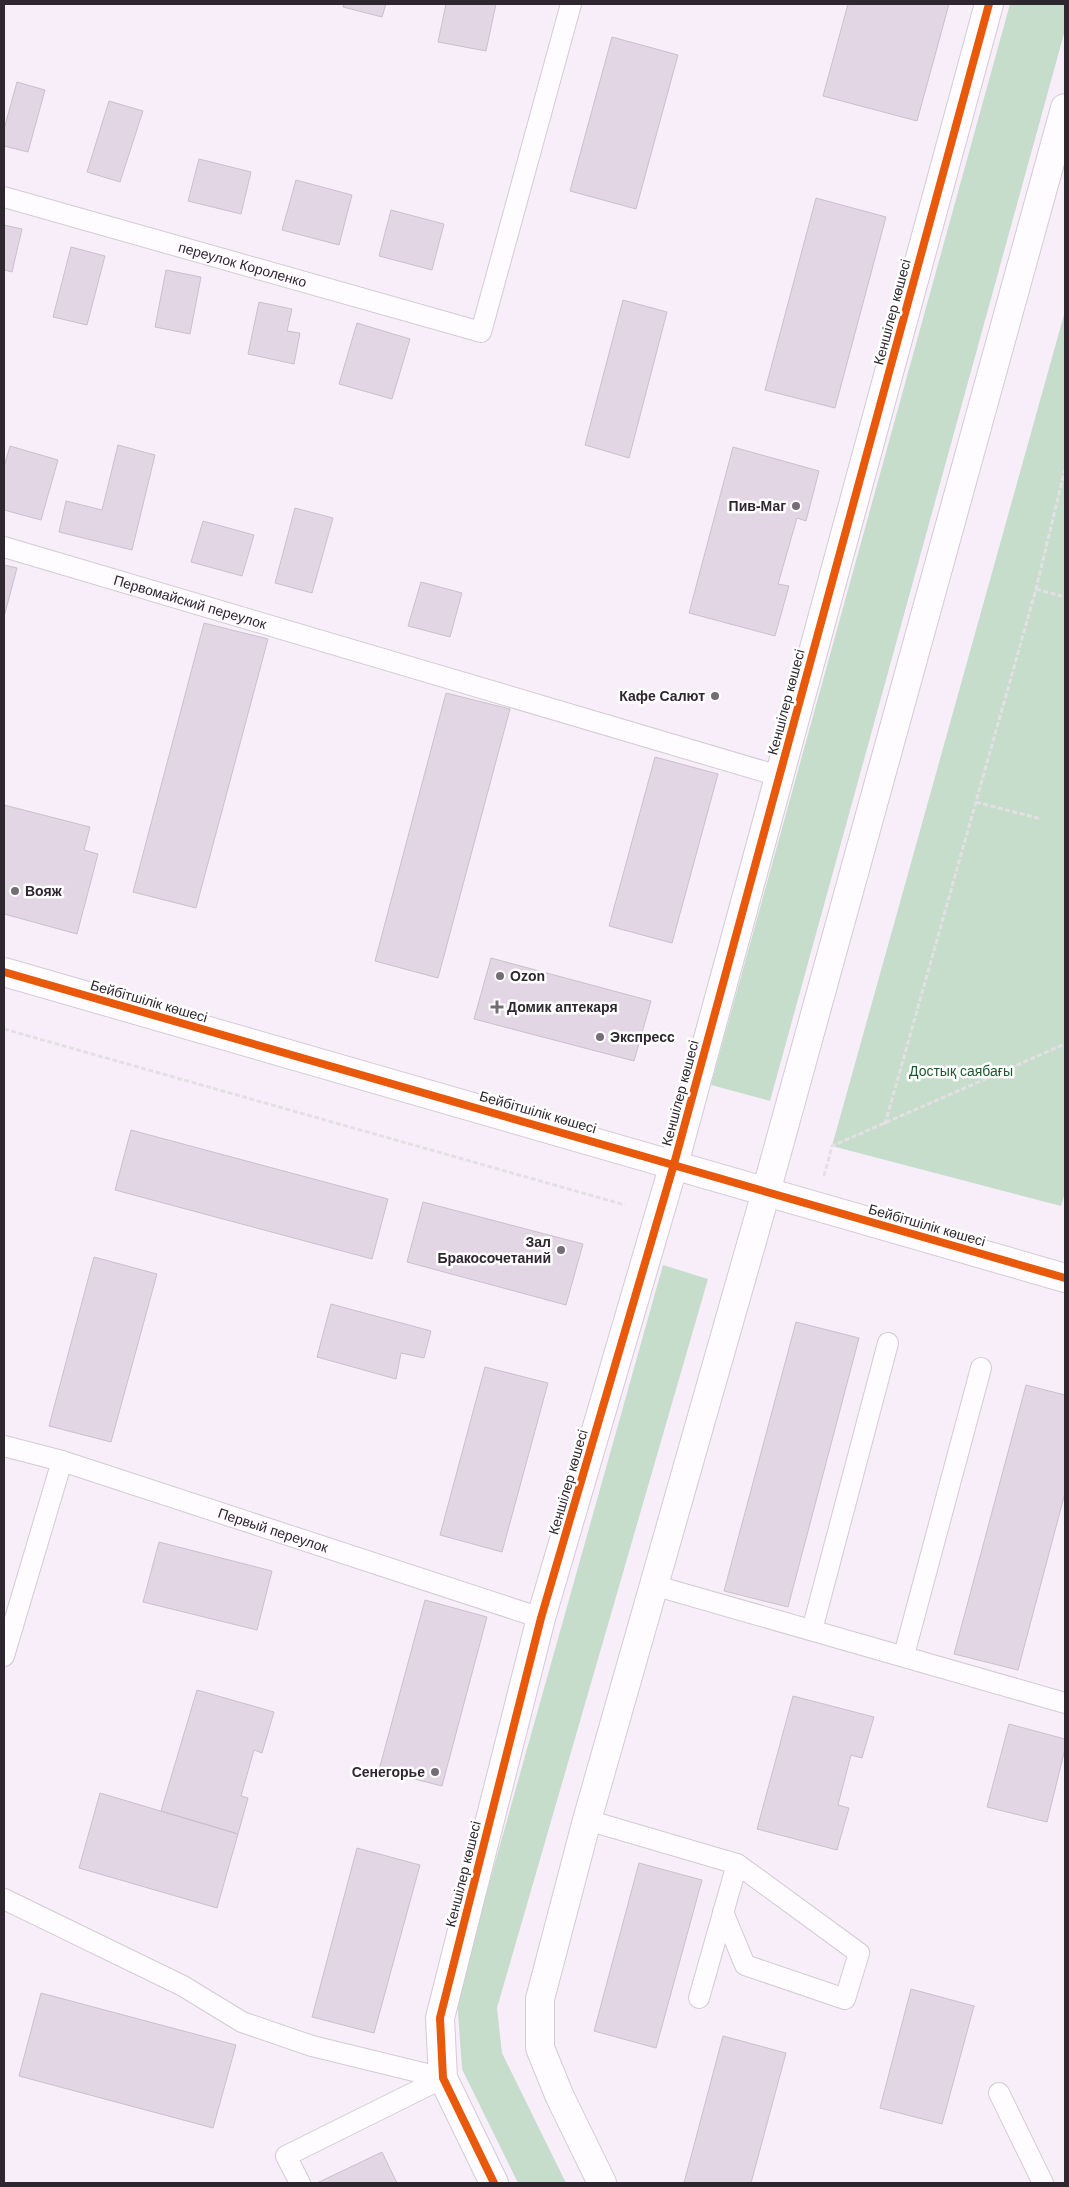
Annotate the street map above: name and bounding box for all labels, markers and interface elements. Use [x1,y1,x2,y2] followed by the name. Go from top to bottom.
[177,239,309,290] street label: переулок Короленко
[870,257,914,367] street label: Кеншілер көшесі
[729,498,786,514] place label: Пив-Маг
[790,500,802,512] marker: Пив-Маг
[112,572,269,632] street label: Первомайский переулок
[764,647,808,757] street label: Кеншілер көшесі
[619,688,705,704] place label: Кафе Салют
[709,690,721,702] marker: Кафе Салют
[25,883,63,899] place label: Вояж
[9,885,21,897] marker: Вояж
[510,968,545,984] place label: Ozon
[494,970,506,982] marker: Ozon
[89,977,209,1025] street label: Бейбітшілік көшесі
[507,999,618,1015] place label: Домик аптекаря
[491,1001,503,1013] marker: Домик аптекаря
[610,1029,675,1045] place label: Экспресс
[594,1031,606,1043] marker: Экспресс
[658,1038,702,1148] street label: Кеншілер көшесі
[909,1063,1013,1079] park label: Достық саябағы
[478,1088,598,1136] street label: Бейбітшілік көшесі
[867,1201,987,1249] street label: Бейбітшілік көшесі
[437,1234,551,1266] place label: Зал Бракосочетаний
[555,1244,567,1256] marker: Зал Бракосочетаний
[545,1428,591,1536] street label: Кеншілер көшесі
[216,1505,331,1556] street label: Первый переулок
[352,1764,425,1780] place label: Сенегорье
[429,1766,441,1778] marker: Сенегорье
[442,1819,484,1929] street label: Кеншілер көшесі

